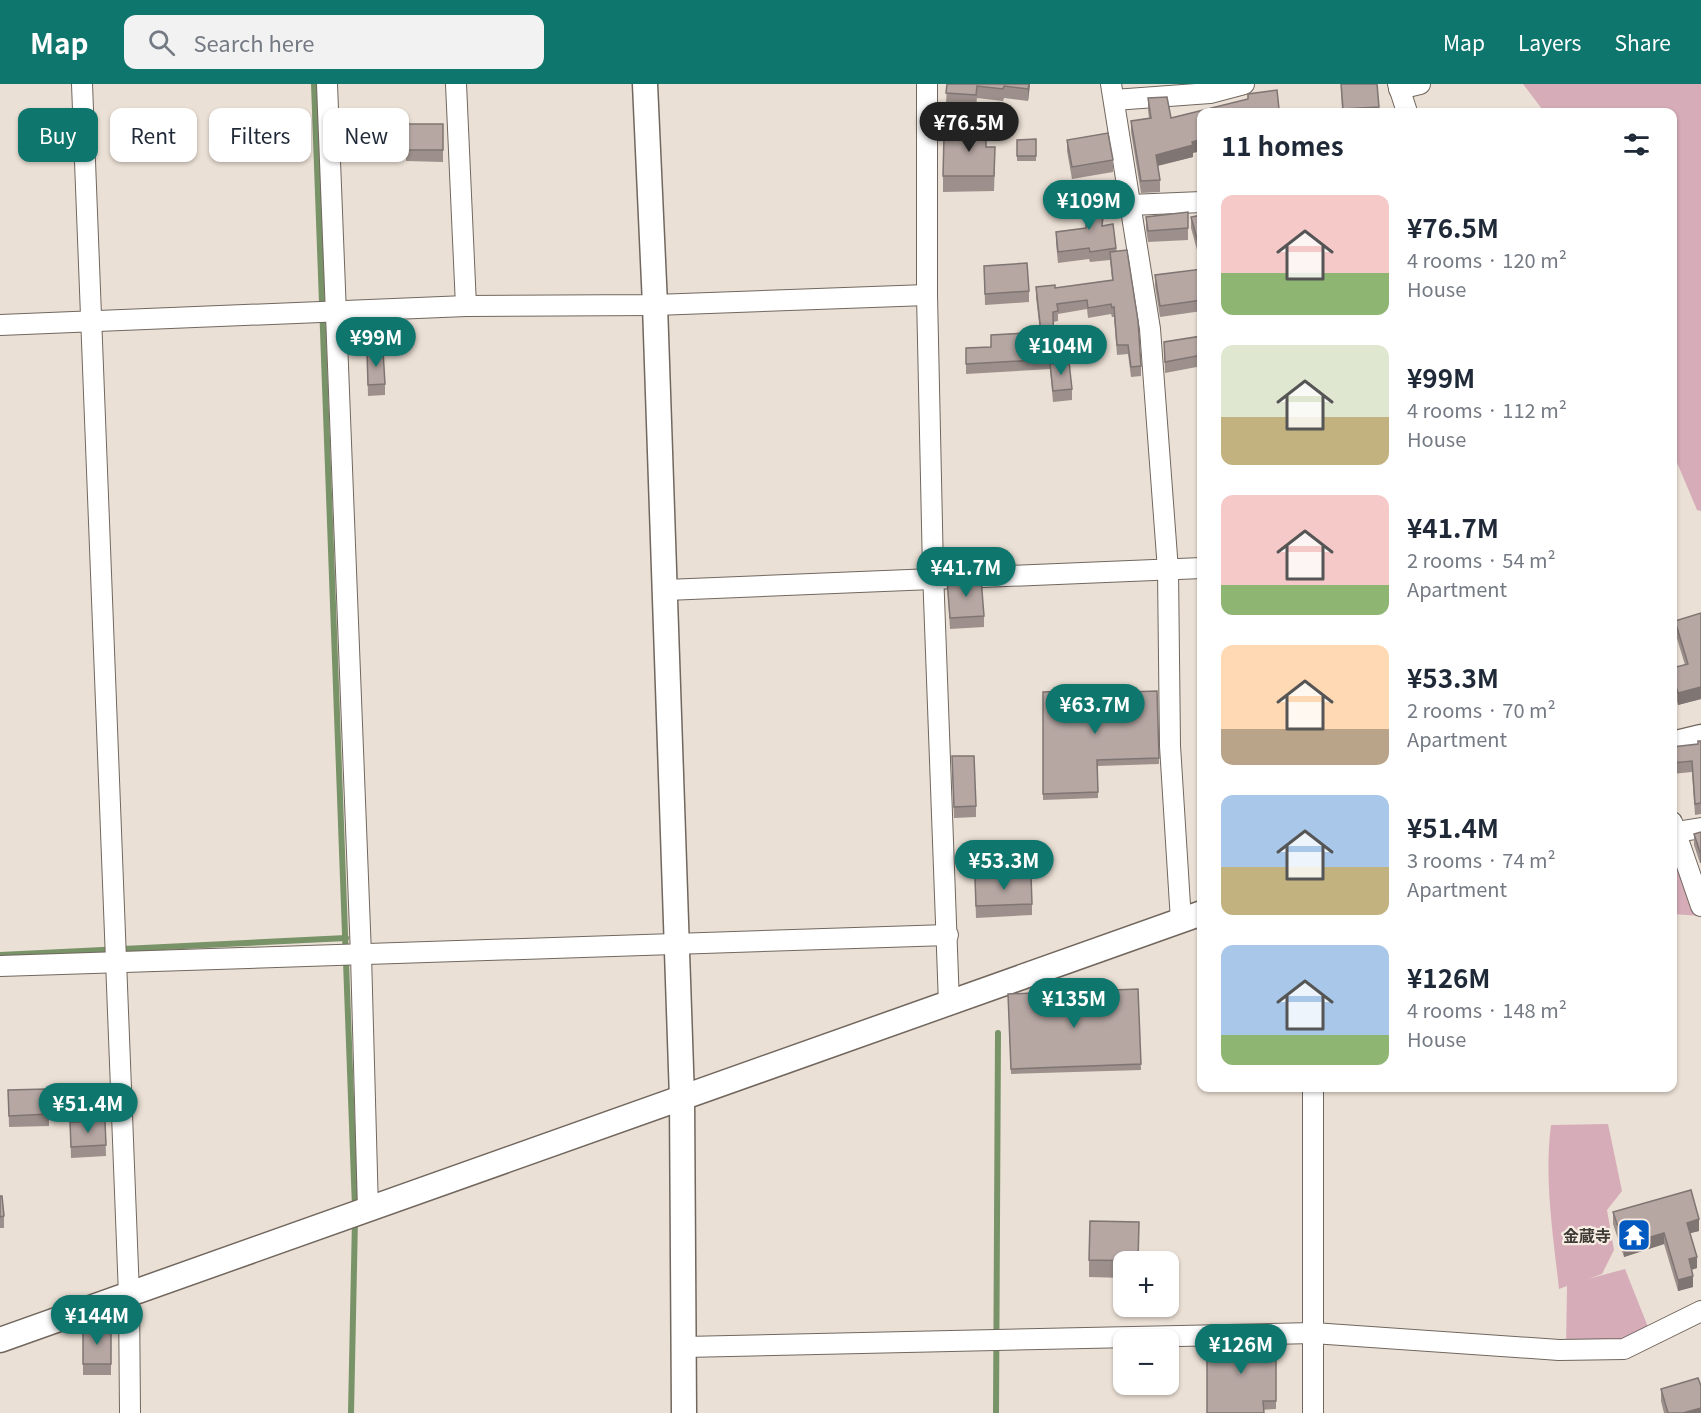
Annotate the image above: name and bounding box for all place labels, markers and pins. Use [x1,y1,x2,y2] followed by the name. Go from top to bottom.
[920,102,1018,153] pin: ¥76.5M
[1047,180,1131,231] pin: ¥109M
[340,317,412,368] pin: ¥99M
[1019,325,1103,376] pin: ¥104M
[917,547,1015,598] pin: ¥41.7M
[1046,684,1144,735] pin: ¥63.7M
[955,840,1053,891] pin: ¥53.3M
[1032,978,1116,1029] pin: ¥135M
[39,1083,137,1134] pin: ¥51.4M
[1616,1217,1652,1253] temple icon: 金蔵寺
[1563,1223,1611,1247] place label: 金蔵寺
[55,1295,139,1346] pin: ¥144M
[1199,1324,1283,1375] pin: ¥126M

